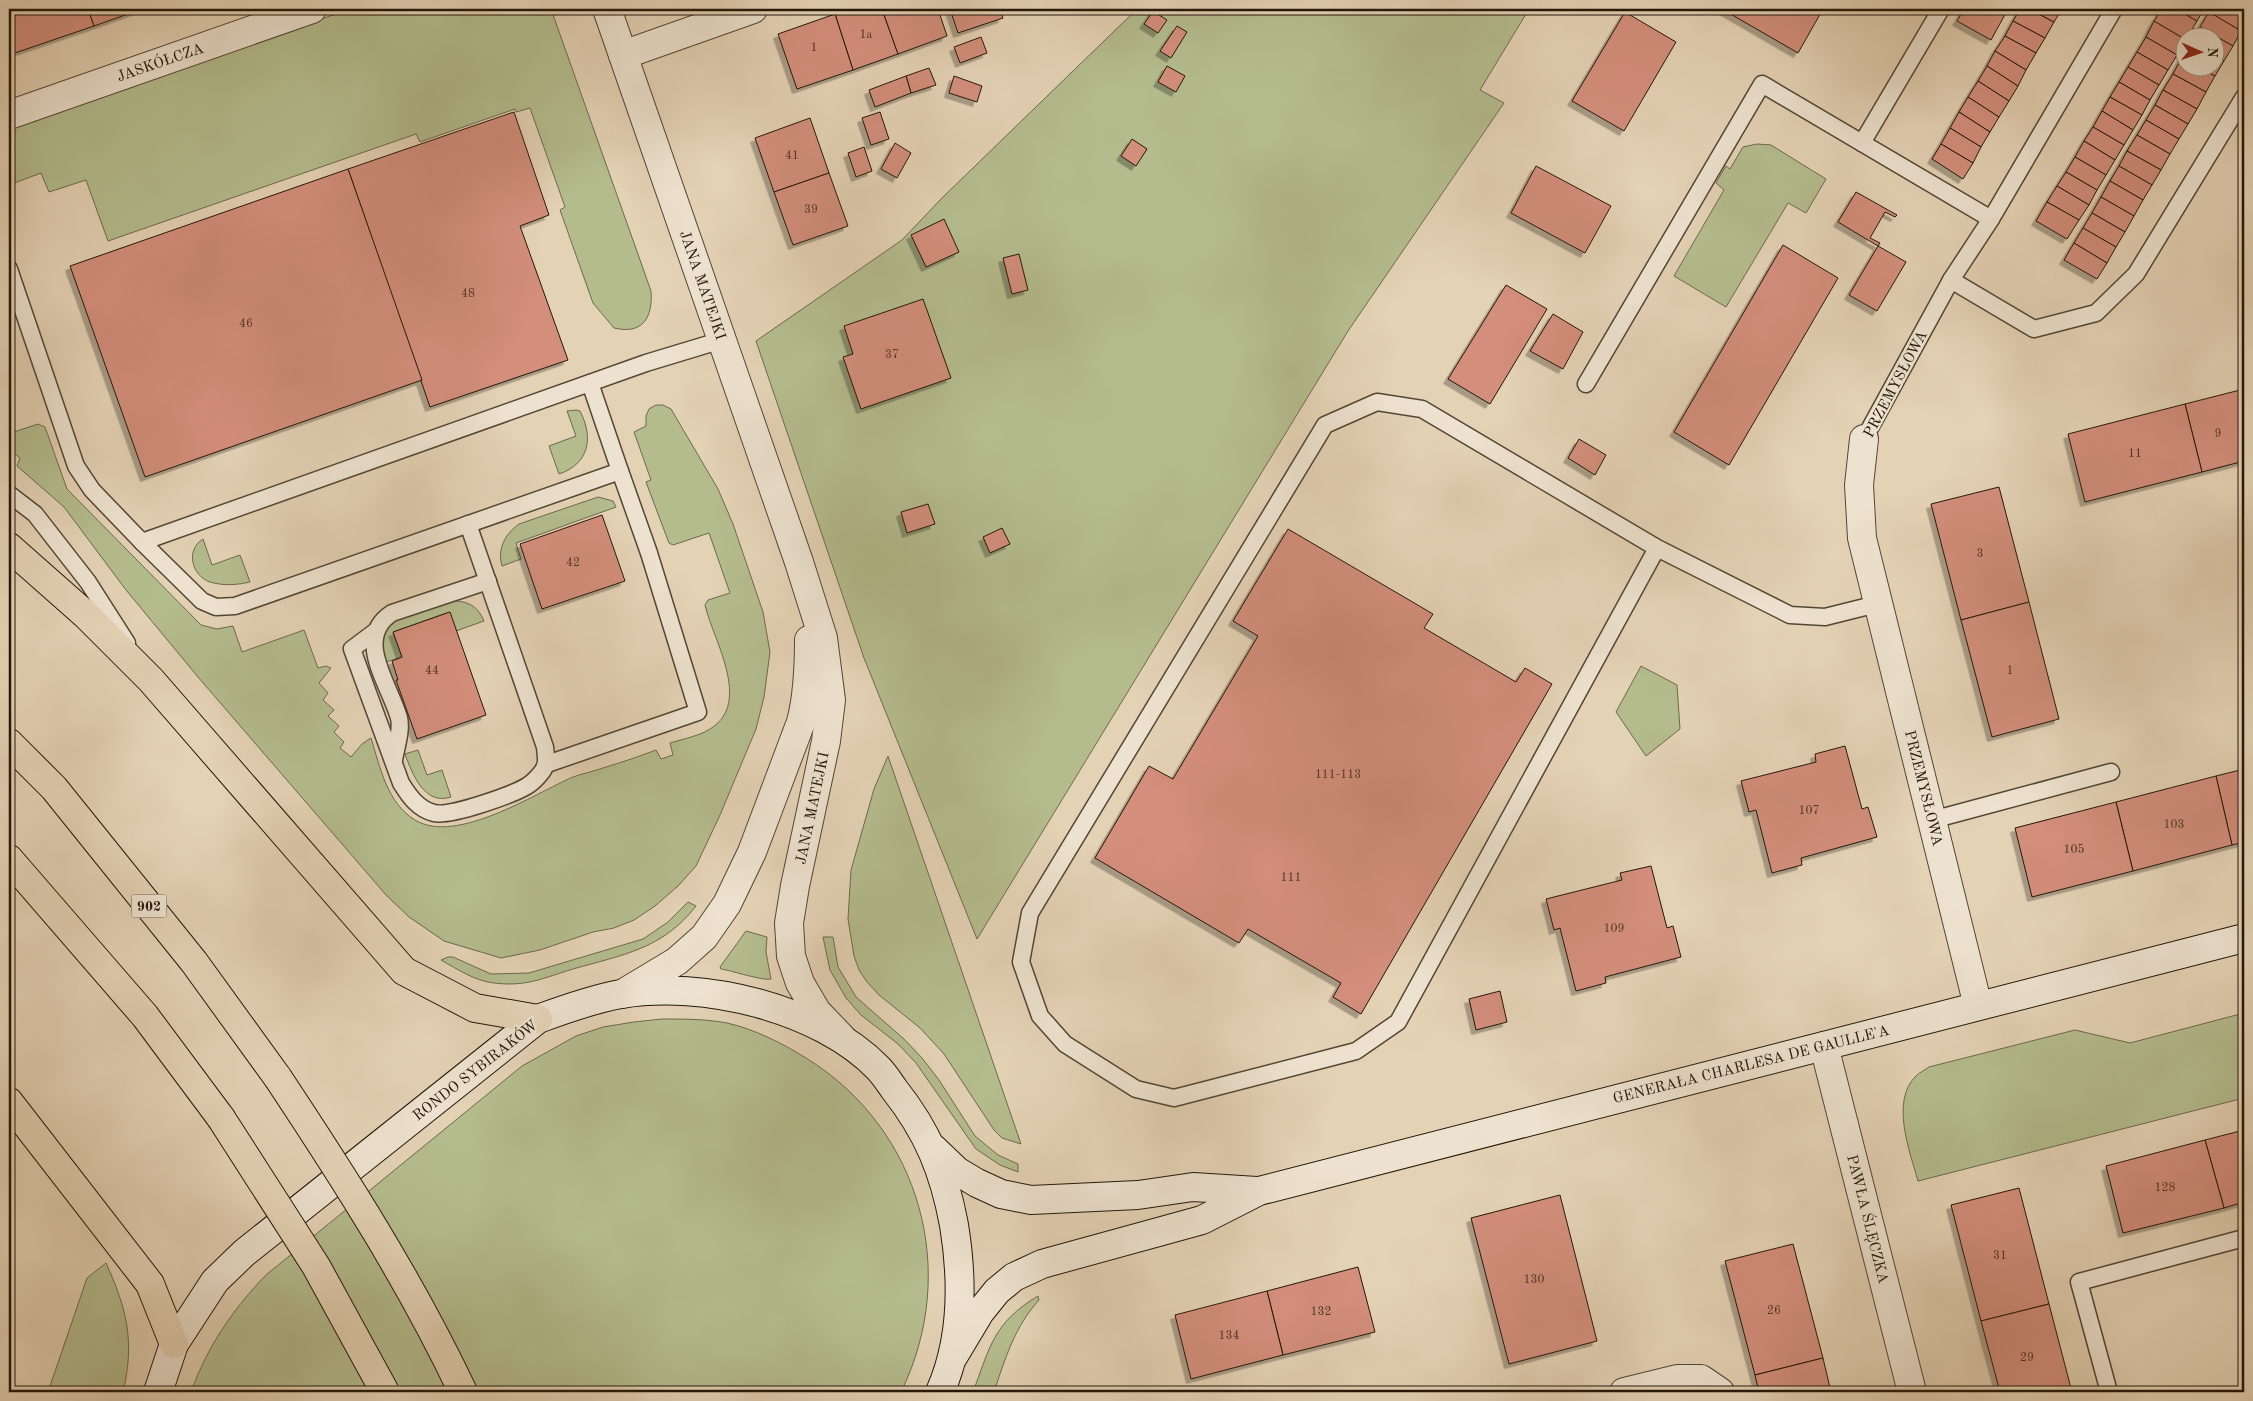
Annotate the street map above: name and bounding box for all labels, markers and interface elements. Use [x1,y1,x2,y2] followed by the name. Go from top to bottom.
[2176,28,2226,78] north arrow
[860,29,873,41] house number: 1a
[114,38,206,85] street label: JASKÓŁCZA
[811,42,817,54] house number: 1
[2205,47,2219,58] text: N
[785,150,799,162] house number: 41
[804,204,818,216] house number: 39
[676,229,727,342] street label: JANA MATEJKI
[461,288,475,300] house number: 48
[239,318,253,330] house number: 46
[1862,328,1931,441] street label: PRZEMYSŁOWA
[885,349,899,361] house number: 37
[2215,428,2221,440] house number: 9
[2128,448,2142,460] house number: 11
[1977,548,1983,560] house number: 3
[566,557,580,569] house number: 42
[425,665,439,677] house number: 44
[2007,665,2013,677] house number: 1
[1901,729,1944,848] street label: PRZEMYSŁOWA
[794,751,833,866] street label: JANA MATEJKI
[1315,769,1361,781] house number: 111-113
[1799,805,1819,817] house number: 107
[2164,819,2184,831] house number: 103
[2064,843,2084,856] house number: 105
[1281,872,1301,884] house number: 111
[132,894,166,918] road number: 902
[1604,923,1624,935] house number: 109
[408,1015,541,1124] street label: RONDO SYBIRAKÓW
[1612,1024,1892,1107] street label: GENERAŁA CHARLESA DE GAULLE'A
[1843,1152,1894,1286] street label: PAWŁA ŚLĘCZKA
[2155,1182,2175,1194] house number: 128
[1993,1250,2007,1262] house number: 31
[1524,1274,1544,1286] house number: 130
[1767,1305,1781,1317] house number: 26
[1311,1306,1331,1318] house number: 132
[1219,1330,1239,1342] house number: 134
[2020,1352,2034,1364] house number: 29

